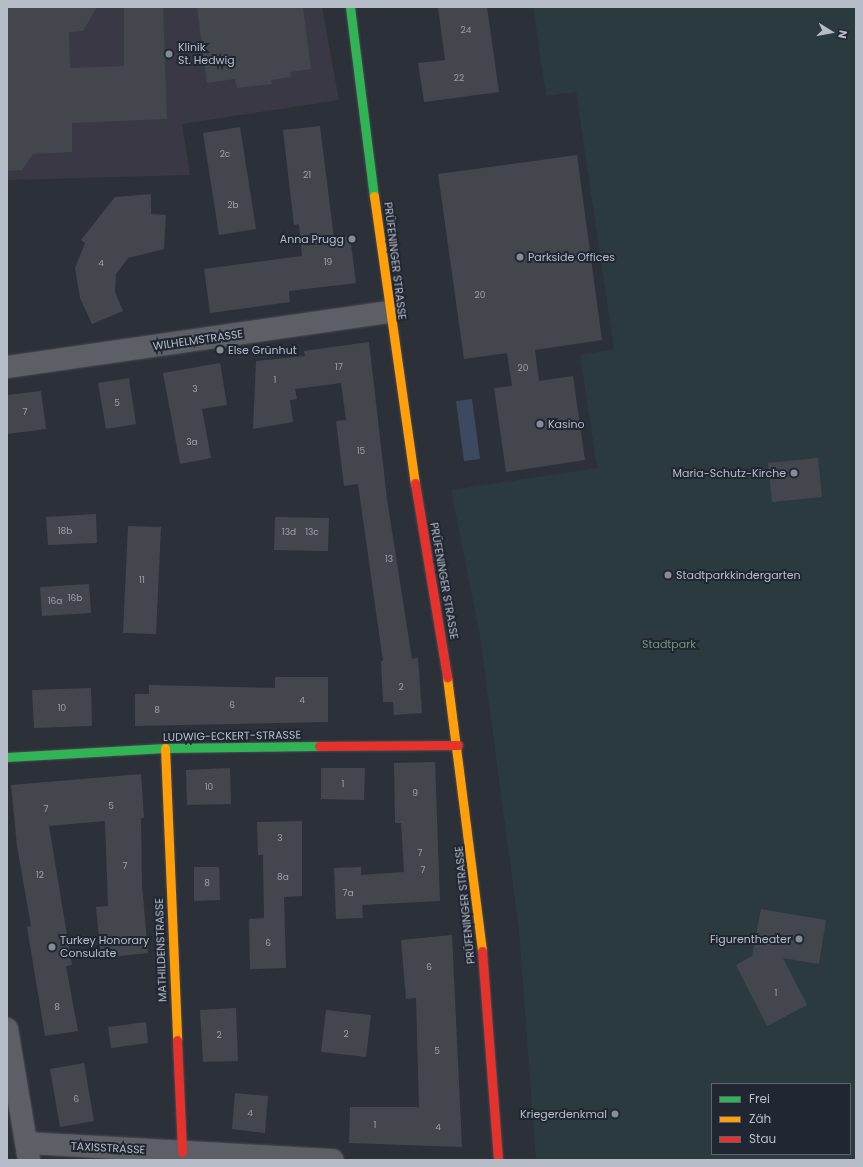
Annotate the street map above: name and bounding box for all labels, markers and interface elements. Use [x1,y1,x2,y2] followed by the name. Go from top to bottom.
[811,12,851,52] north arrow
[461,25,471,35] house number: 24
[834,29,851,40] text: N
[178,41,235,67] place label: Klinik St. Hedwig
[163,48,175,60] marker: Klinik St. Hedwig
[454,73,464,83] house number: 22
[220,149,230,159] house number: 2c
[303,170,311,180] house number: 21
[227,200,239,210] house number: 2b
[381,201,409,321] street label: PRÜFENINGER STRASSE
[280,232,344,246] place label: Anna Prugg
[347,234,357,244] marker: Anna Prugg
[528,250,615,264] place label: Parkside Offices
[515,252,525,262] marker: Parkside Offices
[324,257,332,267] house number: 19
[98,258,104,268] house number: 4
[475,290,485,300] house number: 20
[152,327,244,353] street label: WILHELMSTRASSE
[228,343,297,357] place label: Else Grünhut
[215,345,225,355] marker: Else Grünhut
[335,362,343,372] house number: 17
[518,363,528,373] house number: 20
[274,375,276,385] house number: 1
[192,384,198,394] house number: 3
[114,398,120,408] house number: 5
[23,407,27,417] house number: 7
[548,417,585,431] place label: Kasino
[535,419,545,429] marker: Kasino
[186,437,198,447] house number: 3a
[357,446,365,456] house number: 15
[673,466,786,480] place label: Maria-Schutz-Kirche
[789,468,799,478] marker: Maria-Schutz-Kirche
[427,521,461,641] street label: PRÜFENINGER STRASSE
[58,526,72,536] house number: 18b
[282,527,296,537] house number: 13d
[305,527,319,537] house number: 13c
[385,554,393,564] house number: 13
[676,568,801,582] place label: Stadtparkkindergarten
[663,570,673,580] marker: Stadtparkkindergarten
[139,575,145,585] house number: 11
[68,593,82,603] house number: 16b
[48,596,62,606] house number: 16a
[642,637,696,651] park label: Stadtpark
[398,682,404,692] house number: 2
[299,695,305,705] house number: 4
[229,700,235,710] house number: 6
[58,703,66,713] house number: 10
[154,705,160,715] house number: 8
[163,728,301,744] street label: LUDWIG-ECKERT-STRASSE
[342,779,344,789] house number: 1
[205,782,213,792] house number: 10
[412,788,418,798] house number: 9
[108,801,114,811] house number: 5
[44,804,48,814] house number: 7
[277,833,283,843] house number: 3
[452,845,478,965] street label: PRÜFENINGER STRASSE
[418,848,422,858] house number: 7
[123,861,127,871] house number: 7
[421,865,425,875] house number: 7
[36,870,44,880] house number: 12
[277,872,289,882] house number: 8a
[204,878,210,888] house number: 8
[343,888,353,898] house number: 7a
[153,898,169,1002] street label: MATHILDENSTRASSE
[710,932,791,946] place label: Figurentheater
[60,934,149,960] place label: Turkey Honorary Consulate
[794,934,804,944] marker: Figurentheater
[265,938,271,948] house number: 6
[47,942,57,952] marker: Turkey Honorary Consulate
[426,962,432,972] house number: 6
[775,988,777,998] house number: 1
[54,1002,60,1012] house number: 8
[343,1029,349,1039] house number: 2
[216,1030,222,1040] house number: 2
[434,1046,440,1056] house number: 5
[711,1083,851,1155] legend
[749,1090,770,1107] text: Frei
[73,1094,79,1104] house number: 6
[520,1107,607,1121] place label: Kriegerdenkmal
[247,1108,253,1118] house number: 4
[610,1109,620,1119] marker: Kriegerdenkmal
[749,1110,771,1127] text: Zäh
[374,1120,376,1130] house number: 1
[435,1122,441,1132] house number: 4
[749,1130,776,1147] text: Stau
[70,1139,146,1157] street label: TAXISSTRASSE

